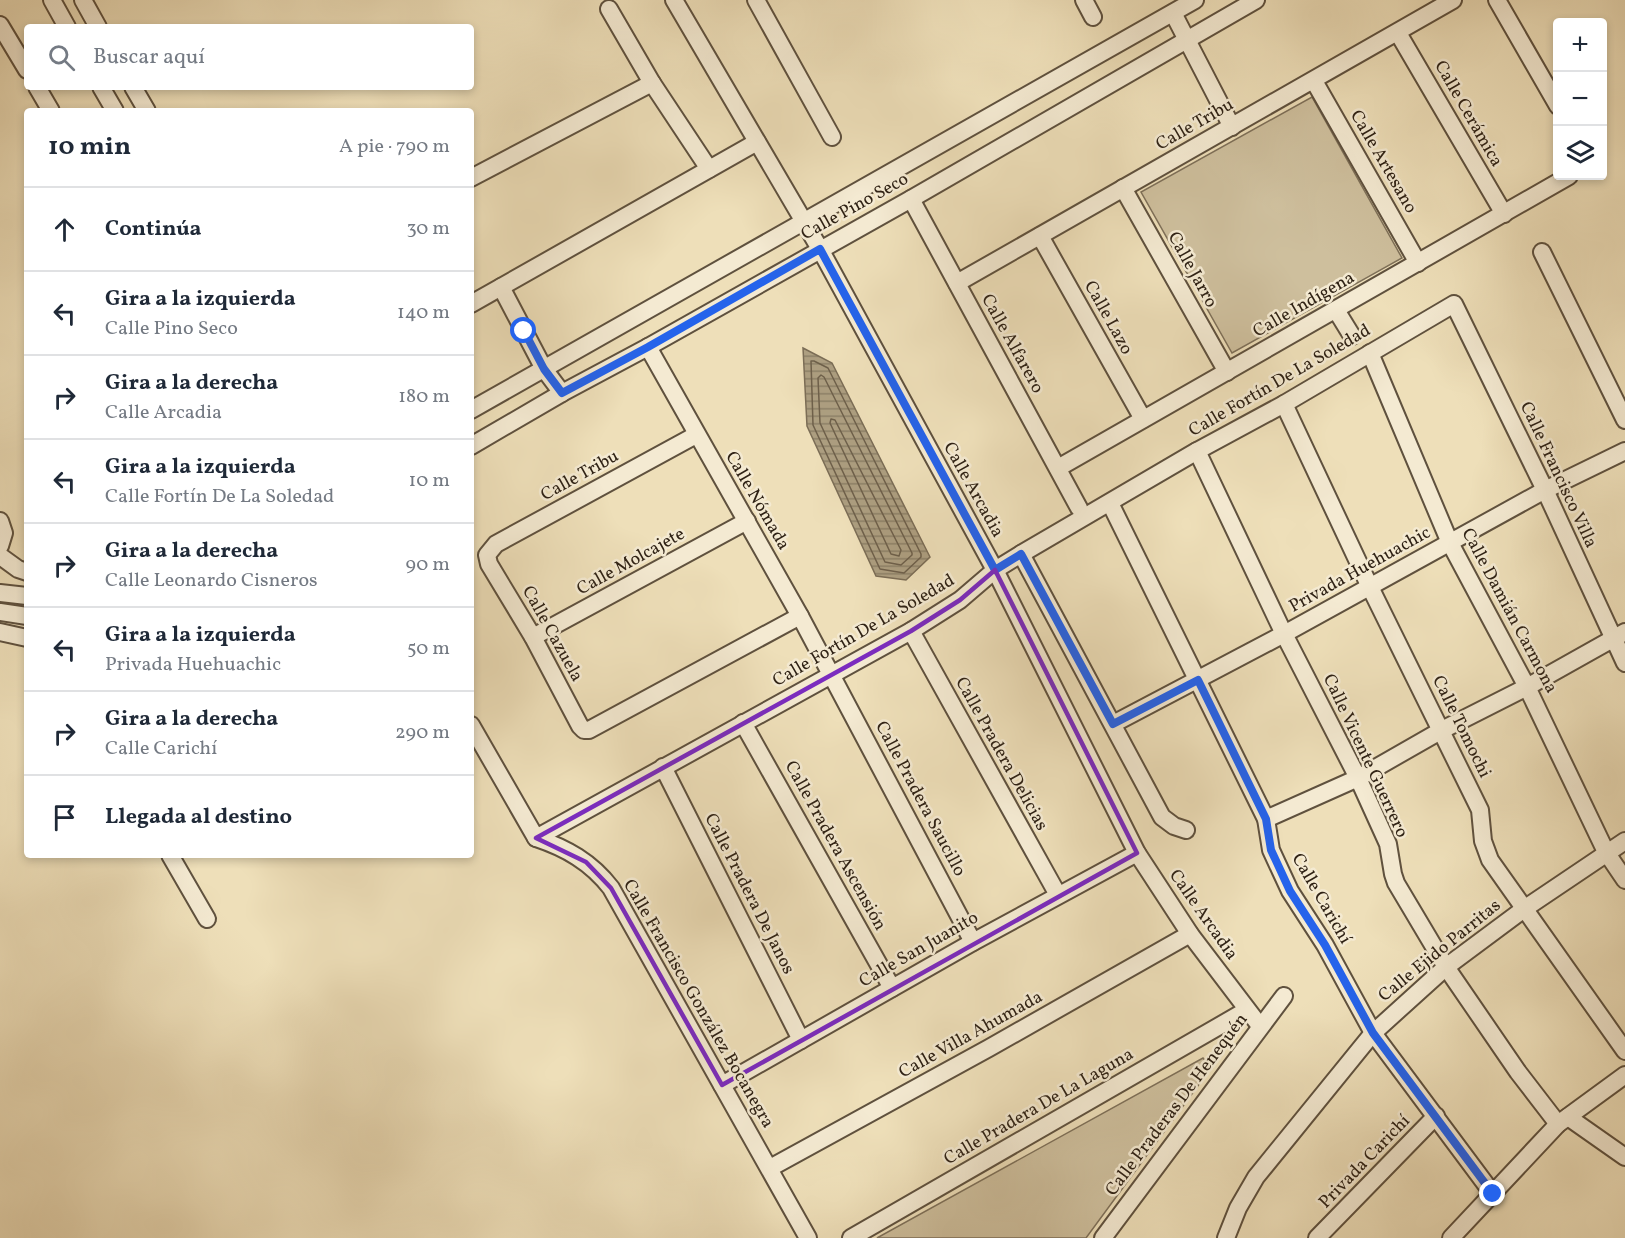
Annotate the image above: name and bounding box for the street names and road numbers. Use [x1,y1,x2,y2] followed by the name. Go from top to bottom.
[1427,56,1509,172] street label: Calle Cerámica
[1152,93,1238,157] street label: Calle Tribu
[1343,106,1423,218] street label: Calle Artesano
[797,167,913,247] street label: Calle Pino Seco
[1161,228,1223,312] street label: Calle Jarro
[1248,266,1360,344] street label: Calle Indígena
[1077,276,1139,360] street label: Calle Lazo
[974,290,1050,398] street label: Calle Alfarero
[1184,319,1376,443] street label: Calle Fortín De La Soledad
[1513,398,1603,552] street label: Calle Francisco Villa
[937,438,1009,542] street label: Calle Arcadia
[536,444,624,508] street label: Calle Tribu
[719,447,795,555] street label: Calle Nómada
[1285,521,1435,619] street label: Privada Huehuachic
[572,522,690,602] street label: Calle Molcajete
[1455,524,1563,698] street label: Calle Damián Carmona
[768,569,960,693] street label: Calle Fortín De La Soledad
[515,581,589,687] street label: Calle Cazuela
[1316,670,1414,842] street label: Calle Vicente Guerrero
[1425,672,1497,782] street label: Calle Tomochi
[948,673,1054,835] street label: Calle Pradera Delicias
[869,717,971,881] street label: Calle Pradera Saucillo
[778,757,892,936] street label: Calle Pradera Ascensión
[698,809,800,979] street label: Calle Pradera De Janos
[1285,849,1357,949] street label: Calle Carichí
[1163,865,1243,965] street label: Calle Arcadia
[616,875,780,1133] street label: Calle Francisco González Bocanegra
[1373,894,1507,1008] street label: Calle Ejido Parritas
[855,906,983,994] street label: Calle San Juanito
[895,985,1047,1085] street label: Calle Villa Ahumada
[1100,1008,1254,1202] street label: Calle Praderas De Henequén
[939,1042,1139,1172] street label: Calle Pradera De La Laguna
[1314,1109,1417,1215] street label: Privada Carichí

